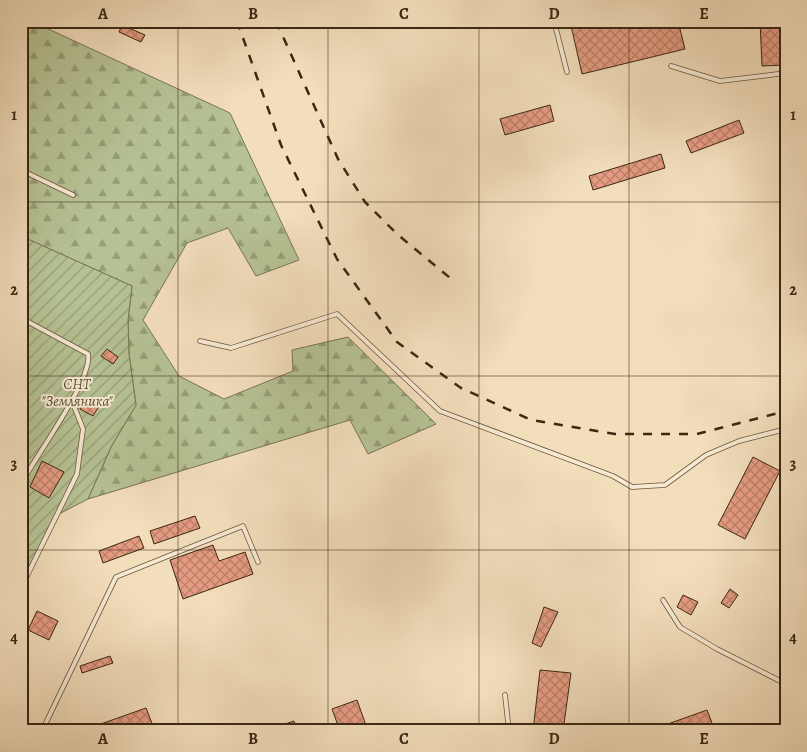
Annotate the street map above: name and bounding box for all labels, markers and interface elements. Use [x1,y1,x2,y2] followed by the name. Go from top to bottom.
[97,3,109,25] text: A
[248,3,258,25] text: B
[399,3,409,25] text: C
[548,3,560,25] text: D
[699,3,709,25] text: E
[11,104,17,126] text: 1
[790,104,796,126] text: 1
[10,279,18,301] text: 2
[789,279,797,301] text: 2
[41,374,113,411] park label: СНТ "Земляника"
[11,453,18,475] text: 3
[790,453,797,475] text: 3
[10,627,18,649] text: 4
[789,627,797,649] text: 4
[97,728,109,750] text: A
[248,728,258,750] text: B
[399,728,409,750] text: C
[548,728,560,750] text: D
[699,728,709,750] text: E

